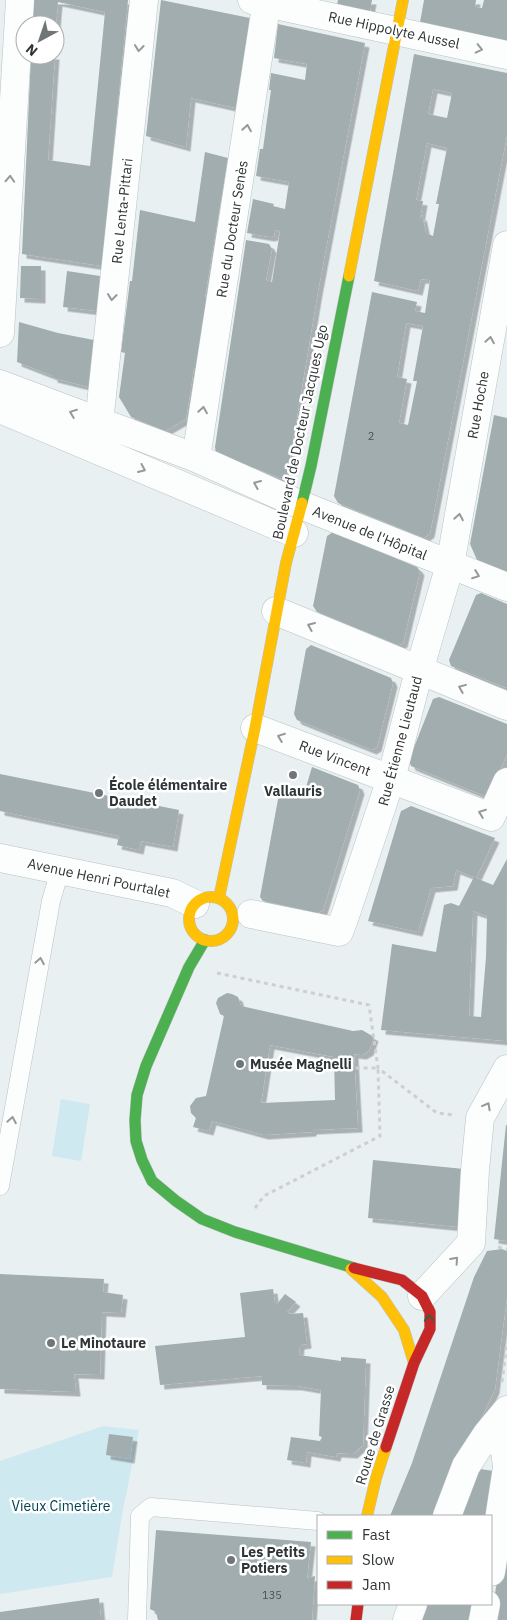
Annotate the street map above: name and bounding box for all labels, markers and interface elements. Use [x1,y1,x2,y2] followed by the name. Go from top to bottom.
[327,7,462,53] street label: Rue Hippolyte Aussel
[15,15,65,65] north arrow
[22,40,41,60] text: N
[475,43,484,54] one-way arrow
[134,45,145,53] one-way arrow
[242,124,252,133] one-way arrow
[108,157,136,265] street label: Rue Lenta-Pittari
[212,159,252,299] street label: Rue du Docteur Senès
[4,175,15,183] one-way arrow
[107,293,118,301] one-way arrow
[268,323,332,541] street label: Boulevard de Docteur Jacques Ugo
[485,335,495,344] one-way arrow
[463,369,493,440] street label: Rue Hoche
[198,405,208,414] one-way arrow
[69,409,77,419] one-way arrow
[368,429,374,443] house number: 2
[137,463,146,474] one-way arrow
[253,480,262,491] one-way arrow
[310,502,430,564] street label: Avenue de l'Hôpital
[453,513,463,521] one-way arrow
[471,569,480,579] one-way arrow
[308,621,316,631] one-way arrow
[373,674,426,808] street label: Rue Étienne Lieutaud
[458,683,467,694] one-way arrow
[277,733,285,743] one-way arrow
[297,736,373,780] street label: Rue Vincent
[287,769,299,781] marker: Vallauris
[109,775,227,810] place label: École élémentaire Daudet
[264,782,322,800] place label: Vallauris
[93,787,105,799] marker: École élémentaire Daudet
[478,809,486,819] one-way arrow
[26,854,172,902] street label: Avenue Henri Pourtalet
[35,956,45,965] one-way arrow
[250,1055,352,1073] place label: Musée Magnelli
[234,1058,246,1070] marker: Musée Magnelli
[481,1102,491,1111] one-way arrow
[6,1116,16,1125] one-way arrow
[449,1257,458,1266] one-way arrow
[424,1314,435,1322] one-way arrow
[61,1334,146,1352] place label: Le Minotaure
[45,1337,57,1349] marker: Le Minotaure
[351,1383,399,1487] street label: Route de Grasse
[11,1497,111,1515] park label: Vieux Cimetière
[317,1515,492,1605] legend
[362,1525,390,1544] text: Fast
[241,1543,305,1577] place label: Les Petits Potiers
[362,1550,395,1569] text: Slow
[225,1554,237,1566] marker: Les Petits Potiers
[362,1575,391,1594] text: Jam
[262,1588,282,1602] house number: 135

